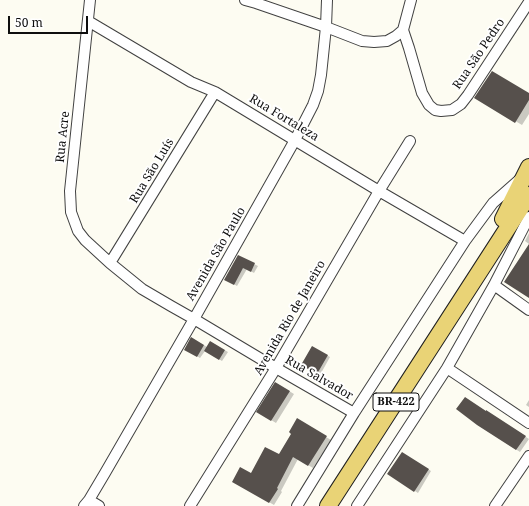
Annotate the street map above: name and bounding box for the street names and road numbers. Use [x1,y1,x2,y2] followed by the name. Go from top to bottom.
[450,16,508,92] street label: Rua São Pedro
[247,92,321,144] street label: Rua Fortaleza
[53,111,73,163] street label: Rua Acre
[127,136,177,206] street label: Rua São Luís
[183,205,249,303] street label: Avenida São Paulo
[251,258,329,378] street label: Avenida Rio de Janeiro
[282,353,356,403] street label: Rua Salvador
[373,393,419,411] road number: BR-422

